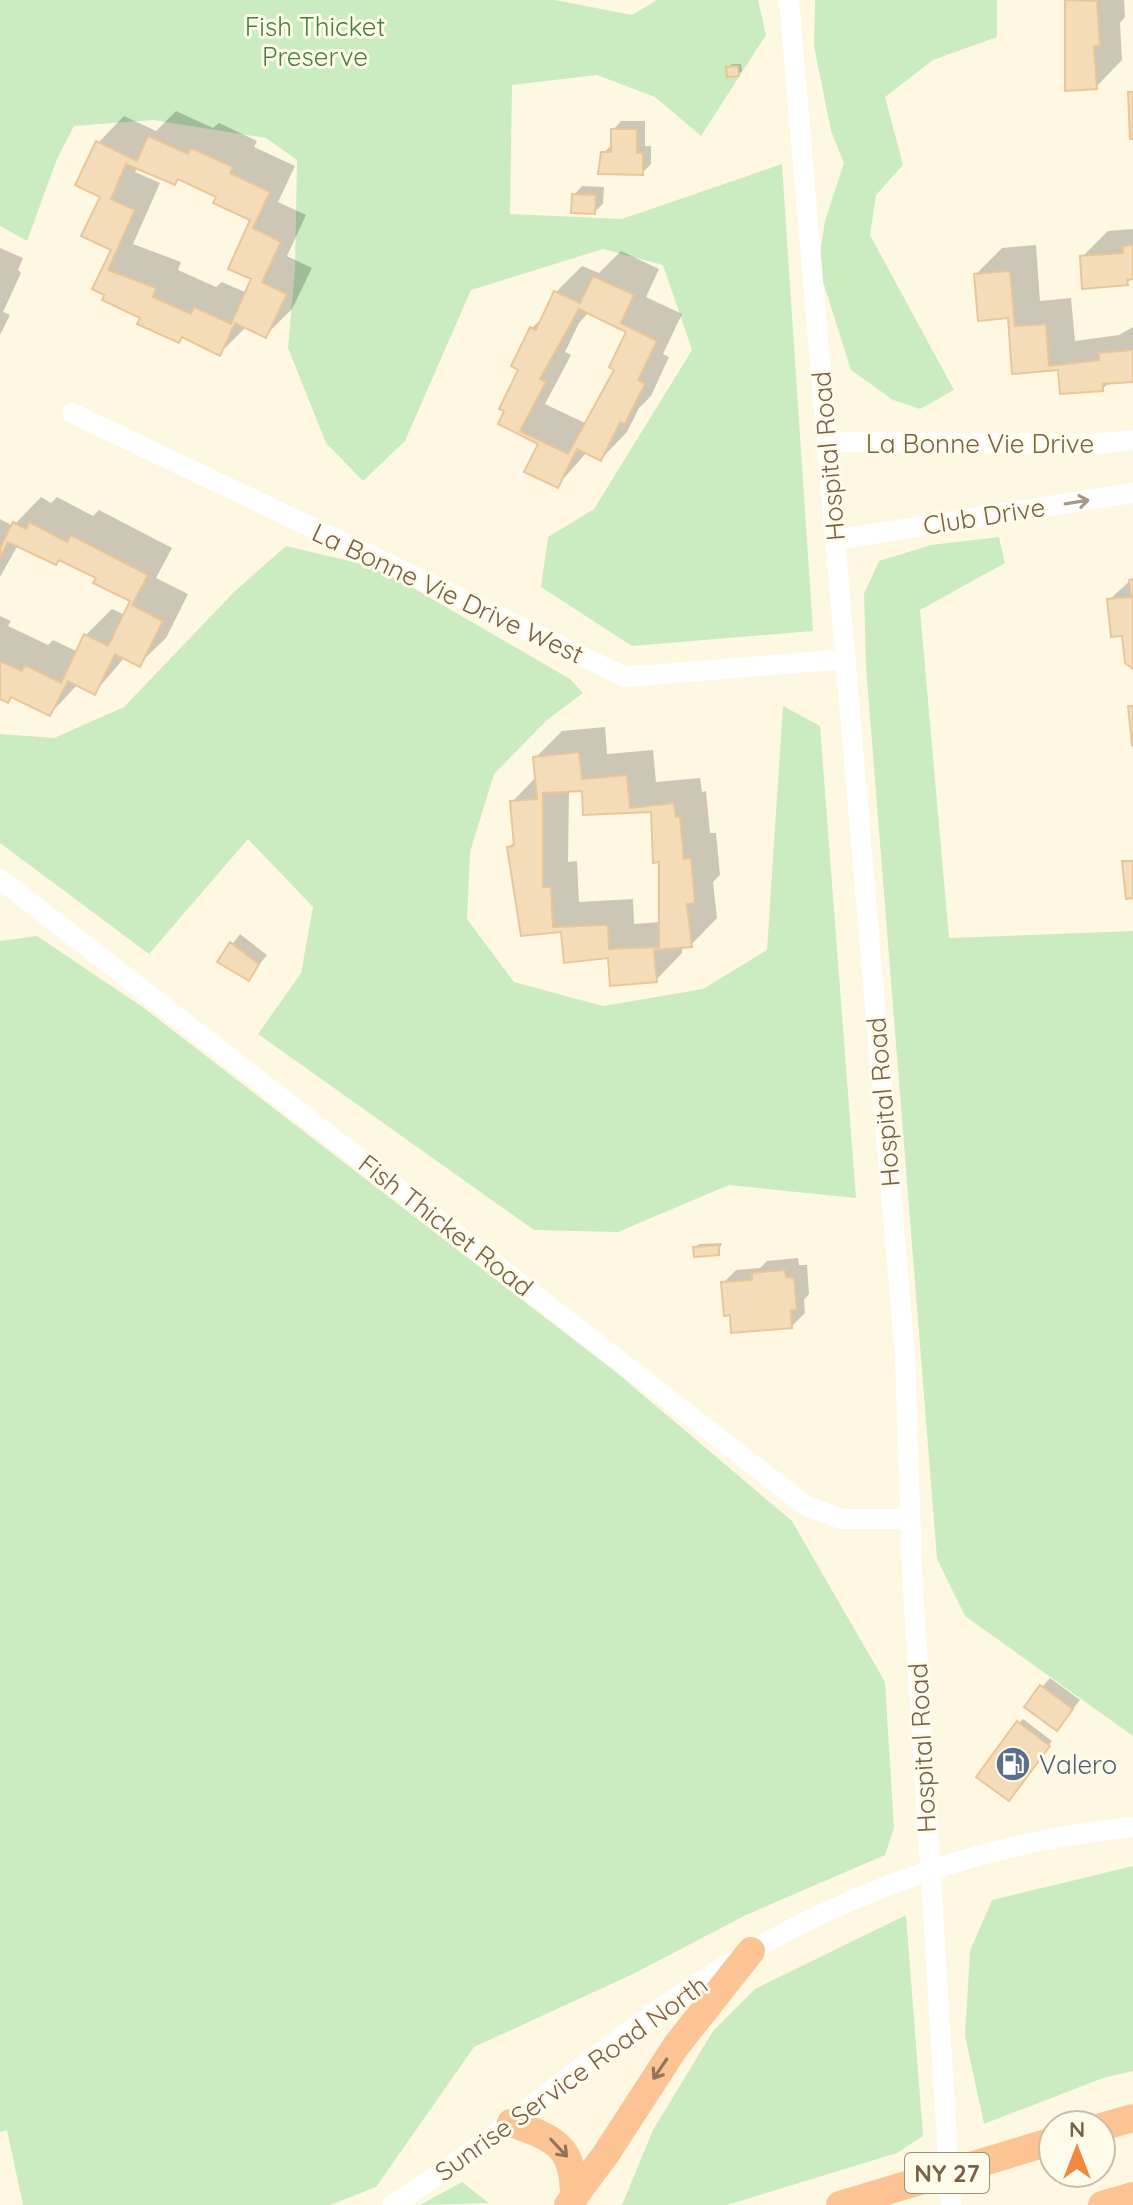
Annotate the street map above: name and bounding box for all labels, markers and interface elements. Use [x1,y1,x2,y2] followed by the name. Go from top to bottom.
[245,10,385,73] park label: Fish Thicket Preserve
[804,370,852,542] street label: Hospital Road
[866,427,1094,460] street label: La Bonne Vie Drive
[921,490,1047,542] street label: Club Drive
[1064,494,1089,509] one-way arrow
[307,516,589,670] street label: La Bonne Vie Drive West
[859,1016,907,1188] street label: Hospital Road
[352,1147,540,1303] street label: Fish Thicket Road
[901,1662,943,1834] street label: Hospital Road
[994,1745,1032,1783] fuel station icon: Valero
[1039,1748,1117,1781] place label: Valero
[428,1968,714,2188] street label: Sunrise Service Road North
[652,2058,668,2080] one-way arrow
[1037,2109,1117,2189] north arrow
[1069,2115,1085,2143] text: N
[549,2138,568,2158] one-way arrow
[905,2153,989,2193] road number: NY 27

